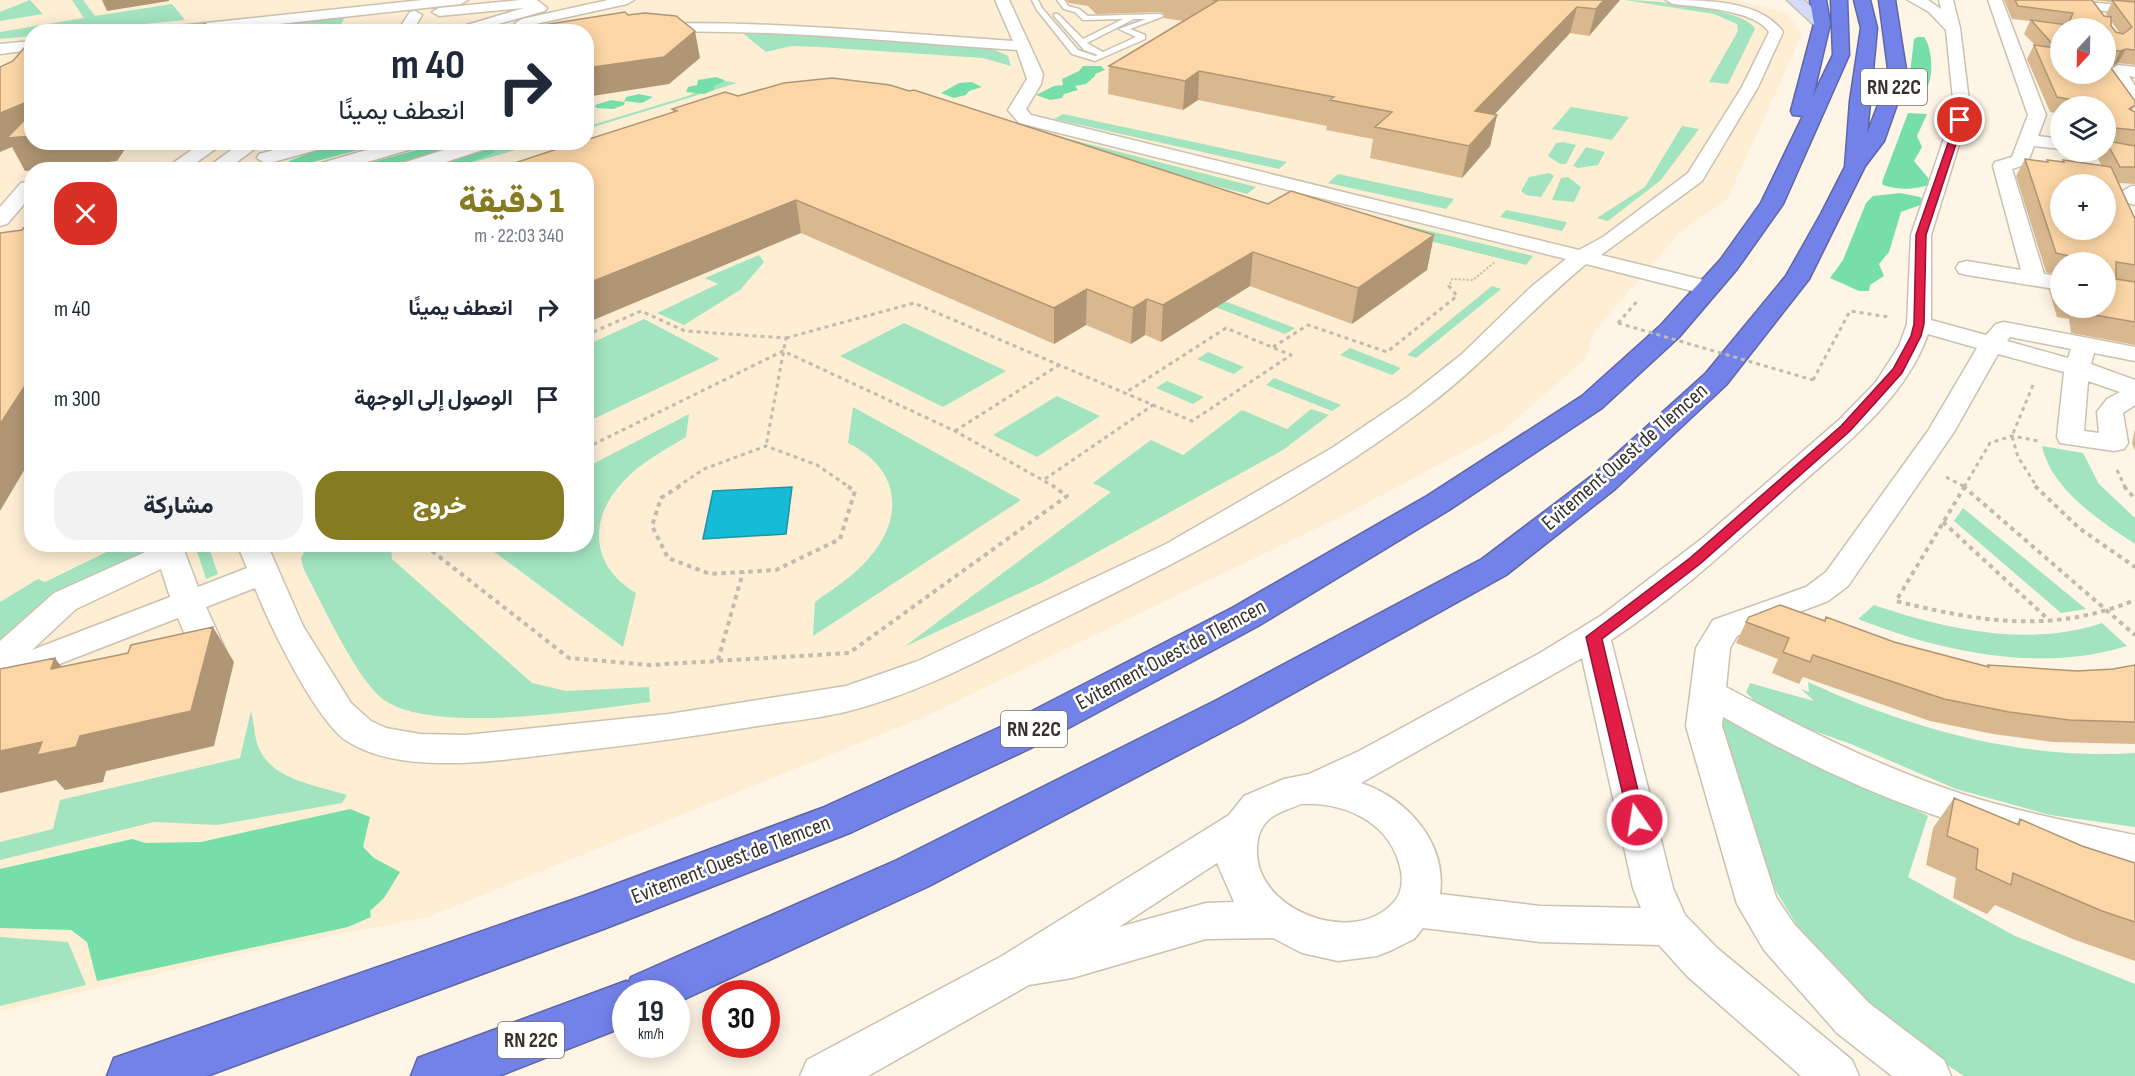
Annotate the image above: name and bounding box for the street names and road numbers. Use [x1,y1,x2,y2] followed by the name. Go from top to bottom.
[1861,69,1927,105] road number: RN 22C
[1536,378,1714,536] street label: Evitement Ouest de Tlemcen
[1071,594,1271,716] street label: Evitement Ouest de Tlemcen
[1001,711,1067,747] road number: RN 22C
[628,810,834,910] street label: Evitement Ouest de Tlemcen
[498,1022,564,1058] road number: RN 22C

